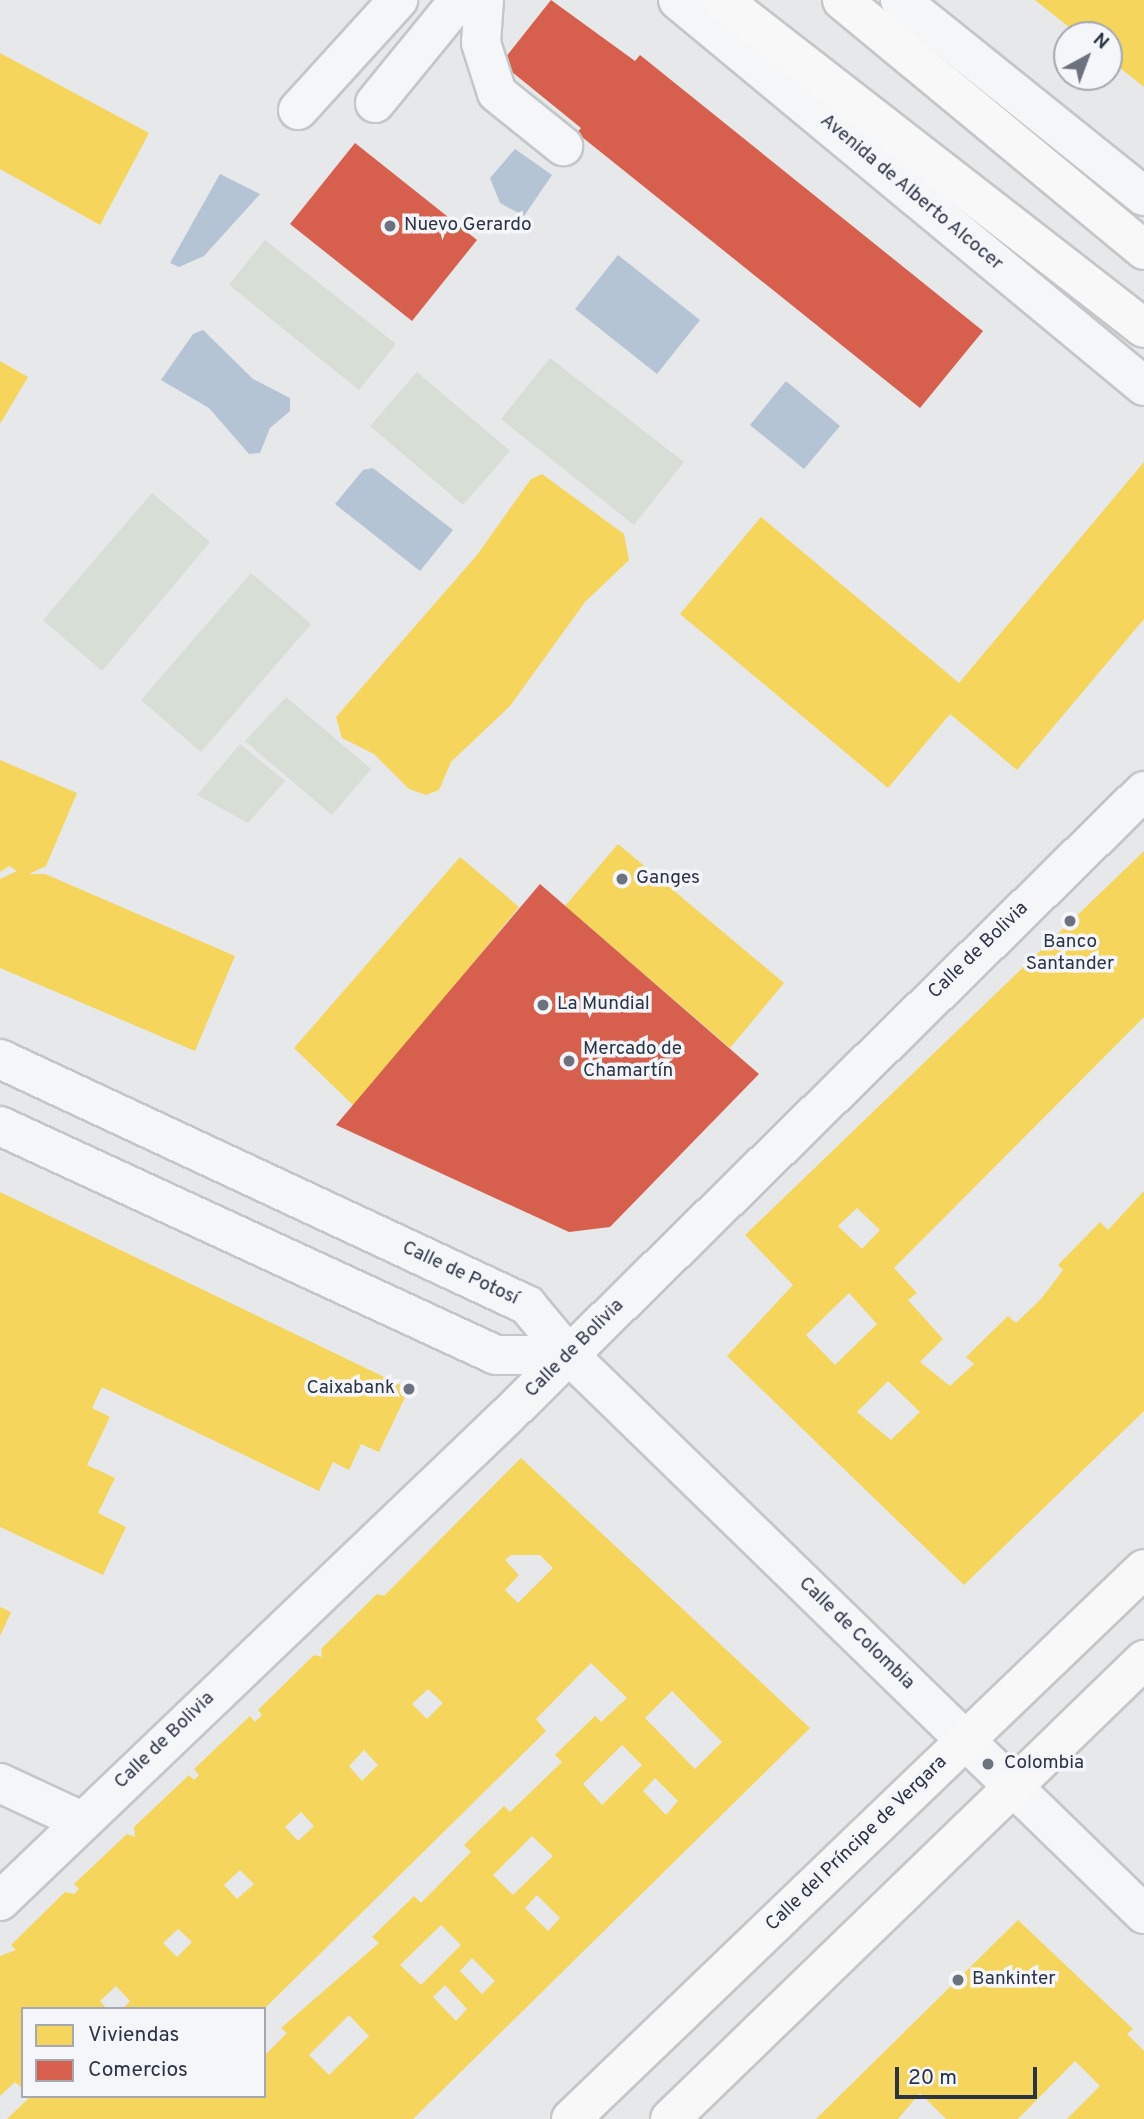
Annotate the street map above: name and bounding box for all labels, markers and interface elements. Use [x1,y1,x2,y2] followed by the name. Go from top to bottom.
[1053,21,1123,91] north arrow
[1087,28,1113,55] text: N
[814,109,1008,277] street label: Avenida de Alberto Alcocer
[404,215,532,237] place label: Nuevo Gerardo
[382,218,398,234] marker: Nuevo Gerardo
[636,868,700,890] place label: Ganges
[614,871,630,887] marker: Ganges
[924,898,1034,1004] street label: Calle de Bolivia
[1062,913,1078,929] marker: Banco Santander
[1026,932,1114,976] place label: Banco Santander
[557,994,650,1016] place label: La Mundial
[535,997,551,1013] marker: La Mundial
[583,1039,682,1083] place label: Mercado de Chamartín
[561,1053,577,1069] marker: Mercado de Chamartín
[398,1237,522,1311] street label: Calle de Potosí
[521,1295,629,1403] street label: Calle de Bolivia
[307,1378,395,1400] place label: Caixabank
[401,1381,417,1397] marker: Caixabank
[793,1573,919,1695] street label: Calle de Colombia
[110,1688,220,1794] street label: Calle de Bolivia
[761,1751,953,1937] street label: Calle del Príncipe de Vergara
[1004,1753,1084,1775] place label: Colombia
[978,1754,998,1774] marker: Colombia
[972,1969,1056,1991] place label: Bankinter
[950,1972,966,1988] marker: Bankinter
[21,2007,266,2098] legend
[88,2022,179,2049] text: Viviendas
[899,2052,1041,2096] scale bar
[88,2057,188,2084] text: Comercios
[908,2065,957,2092] text: 20 m

